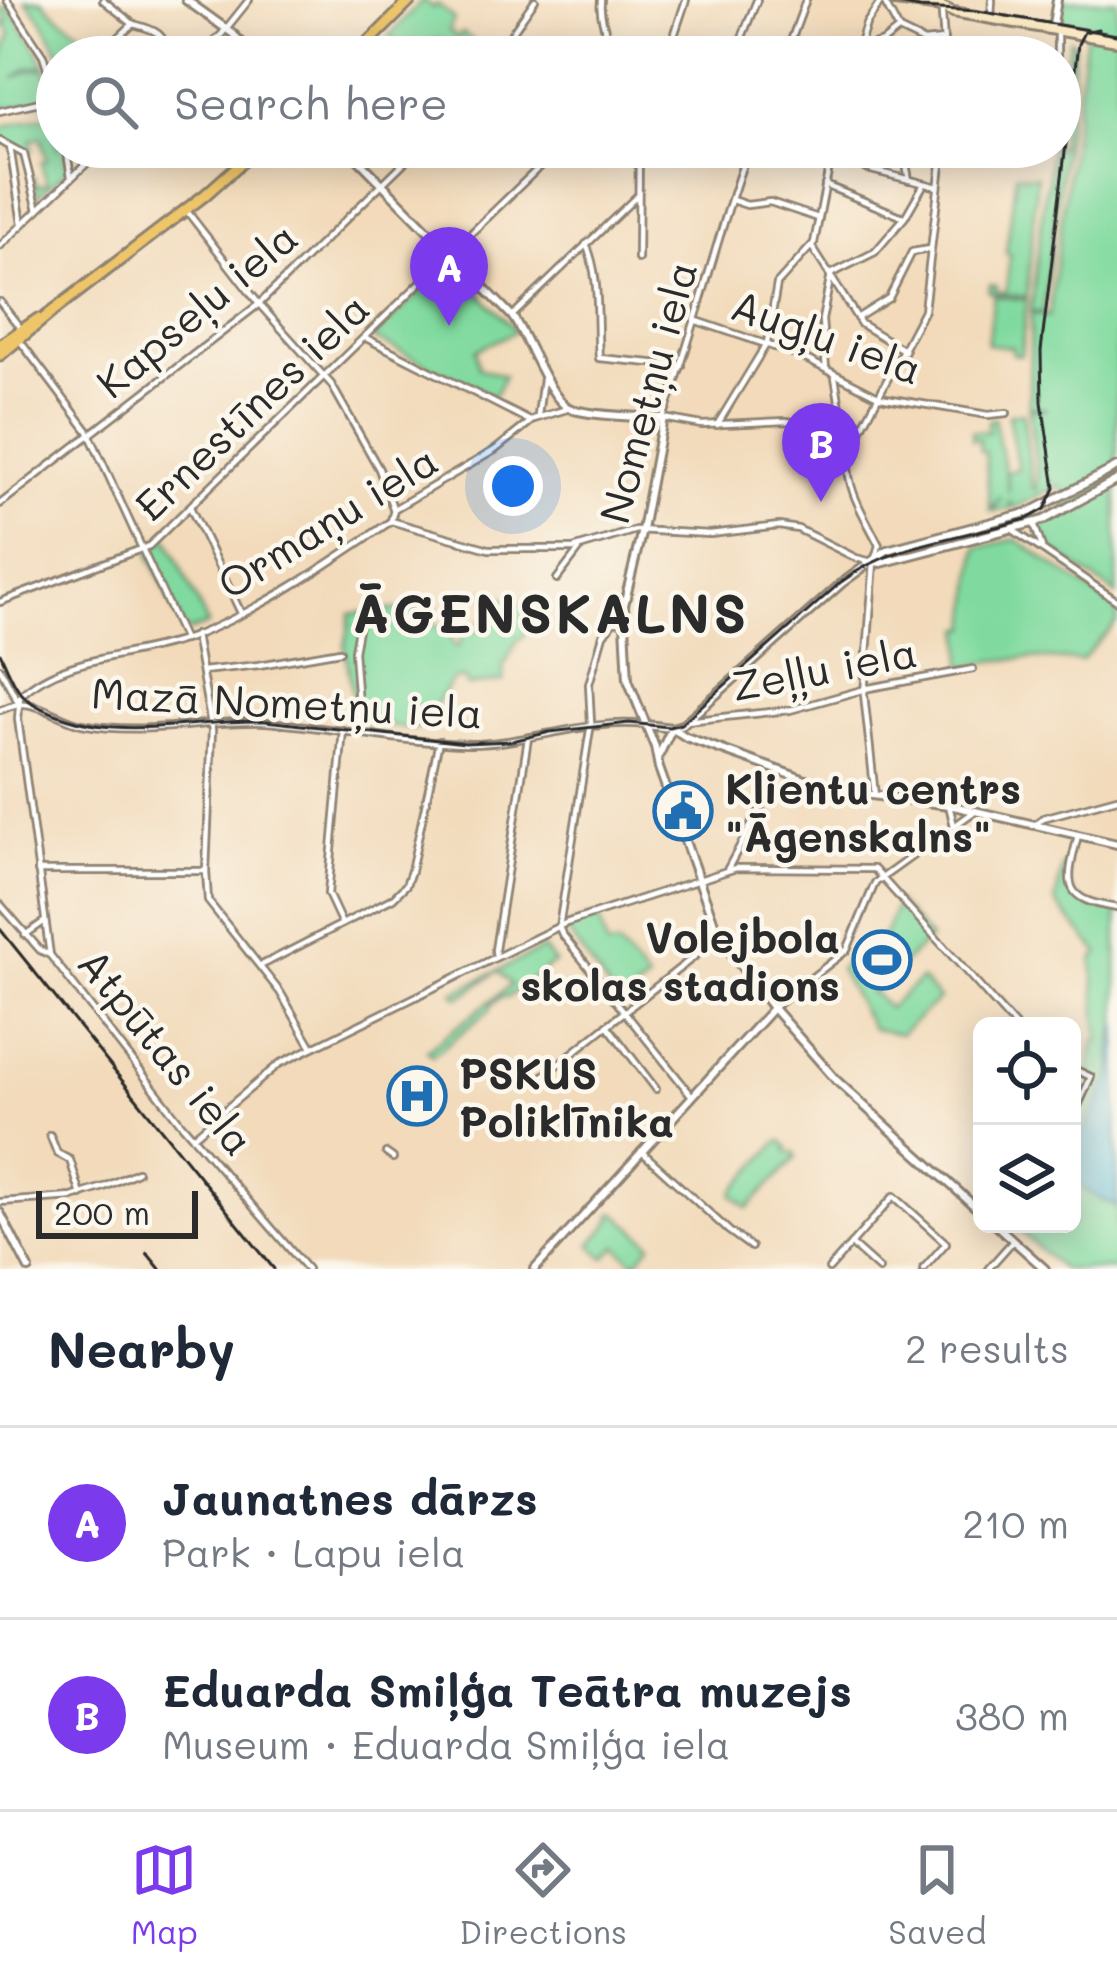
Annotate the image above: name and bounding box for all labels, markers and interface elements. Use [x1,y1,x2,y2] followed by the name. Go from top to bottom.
[36,36,1081,168] search box
[78,69,144,135] icon: search
[174,73,448,131] text: Search here
[84,209,309,410] street label: Kapseļu iela
[410,227,488,326] pin: A
[586,255,709,529] street label: Nometņu iela
[724,276,930,397] street label: Augļu iela
[122,280,380,532] street label: Ernestīnes iela
[782,403,860,502] pin: B
[207,432,448,611] street label: Ormaņu iela
[483,456,543,516] your location
[352,576,750,647] district label: ĀGENSKALNS
[727,623,921,714] street label: Zeļļu iela
[90,664,484,741] street label: Mazā Nometņu iela
[725,760,1021,863] place label: Klientu centrs "Āgenskalns"
[652,780,714,842] public building icon: Klientu centrs "Āgenskalns"
[520,909,840,1012] place label: Volejbola skolas stadions
[851,929,913,991] sports icon: Volejbola skolas stadions
[67,936,267,1166] street label: Atpūtas iela
[973,1017,1081,1233] map controls
[973,1017,1081,1125] button: locate
[459,1045,674,1148] place label: PSKUS Poliklīnika
[386,1065,448,1127] hospital icon: PSKUS Poliklīnika
[973,1125,1081,1233] button: layers
[36,1185,198,1238] scale bar
[54,1190,150,1233] text: 200 m
[48,1314,235,1381] text: Nearby
[905,1322,1069,1373] text: 2 results
[162,1468,538,1526] text: Jaunatnes dārzs
[73,1497,101,1548] text: A
[962,1497,1069,1548] text: 210 m
[162,1526,465,1577] text: Park · Lapu iela
[162,1660,852,1718] text: Eduarda Smiļģa Teātra muzejs
[74,1689,100,1740] text: B
[955,1689,1069,1740] text: 380 m
[162,1718,730,1769] text: Museum · Eduarda Smiļģa iela
[131,1837,198,1952] tab: Map
[459,1837,627,1952] tab: Directions
[888,1837,986,1952] tab: Saved

